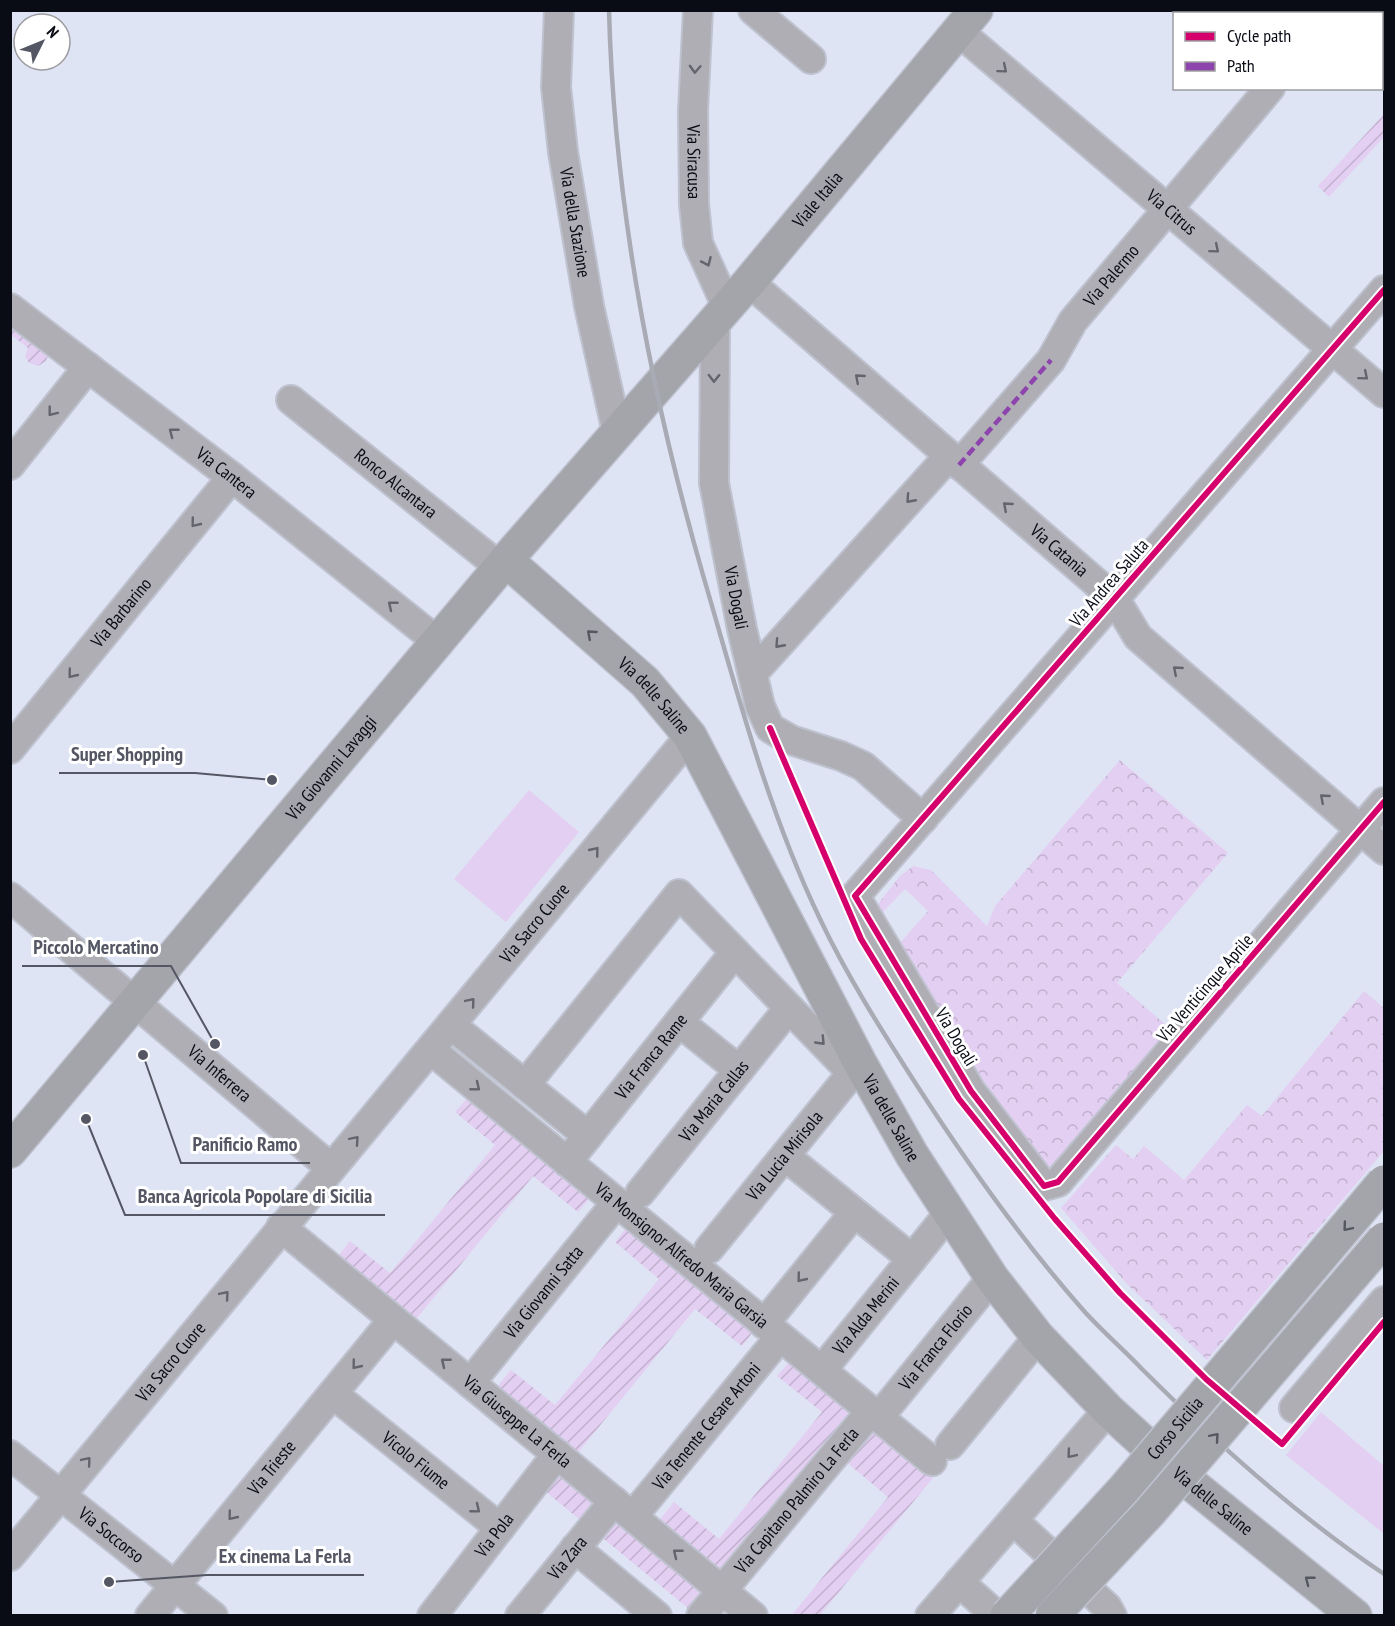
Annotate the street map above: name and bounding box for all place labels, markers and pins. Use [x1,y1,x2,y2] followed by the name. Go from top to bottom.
[59,735,195,773] callout: Super Shopping
[22,928,171,966] callout: Piccolo Mercatino
[181,1125,310,1163] callout: Panificio Ramo
[125,1177,385,1215] callout: Banca Agricola Popolare di Sicilia
[207,1537,364,1575] callout: Ex cinema La Ferla

